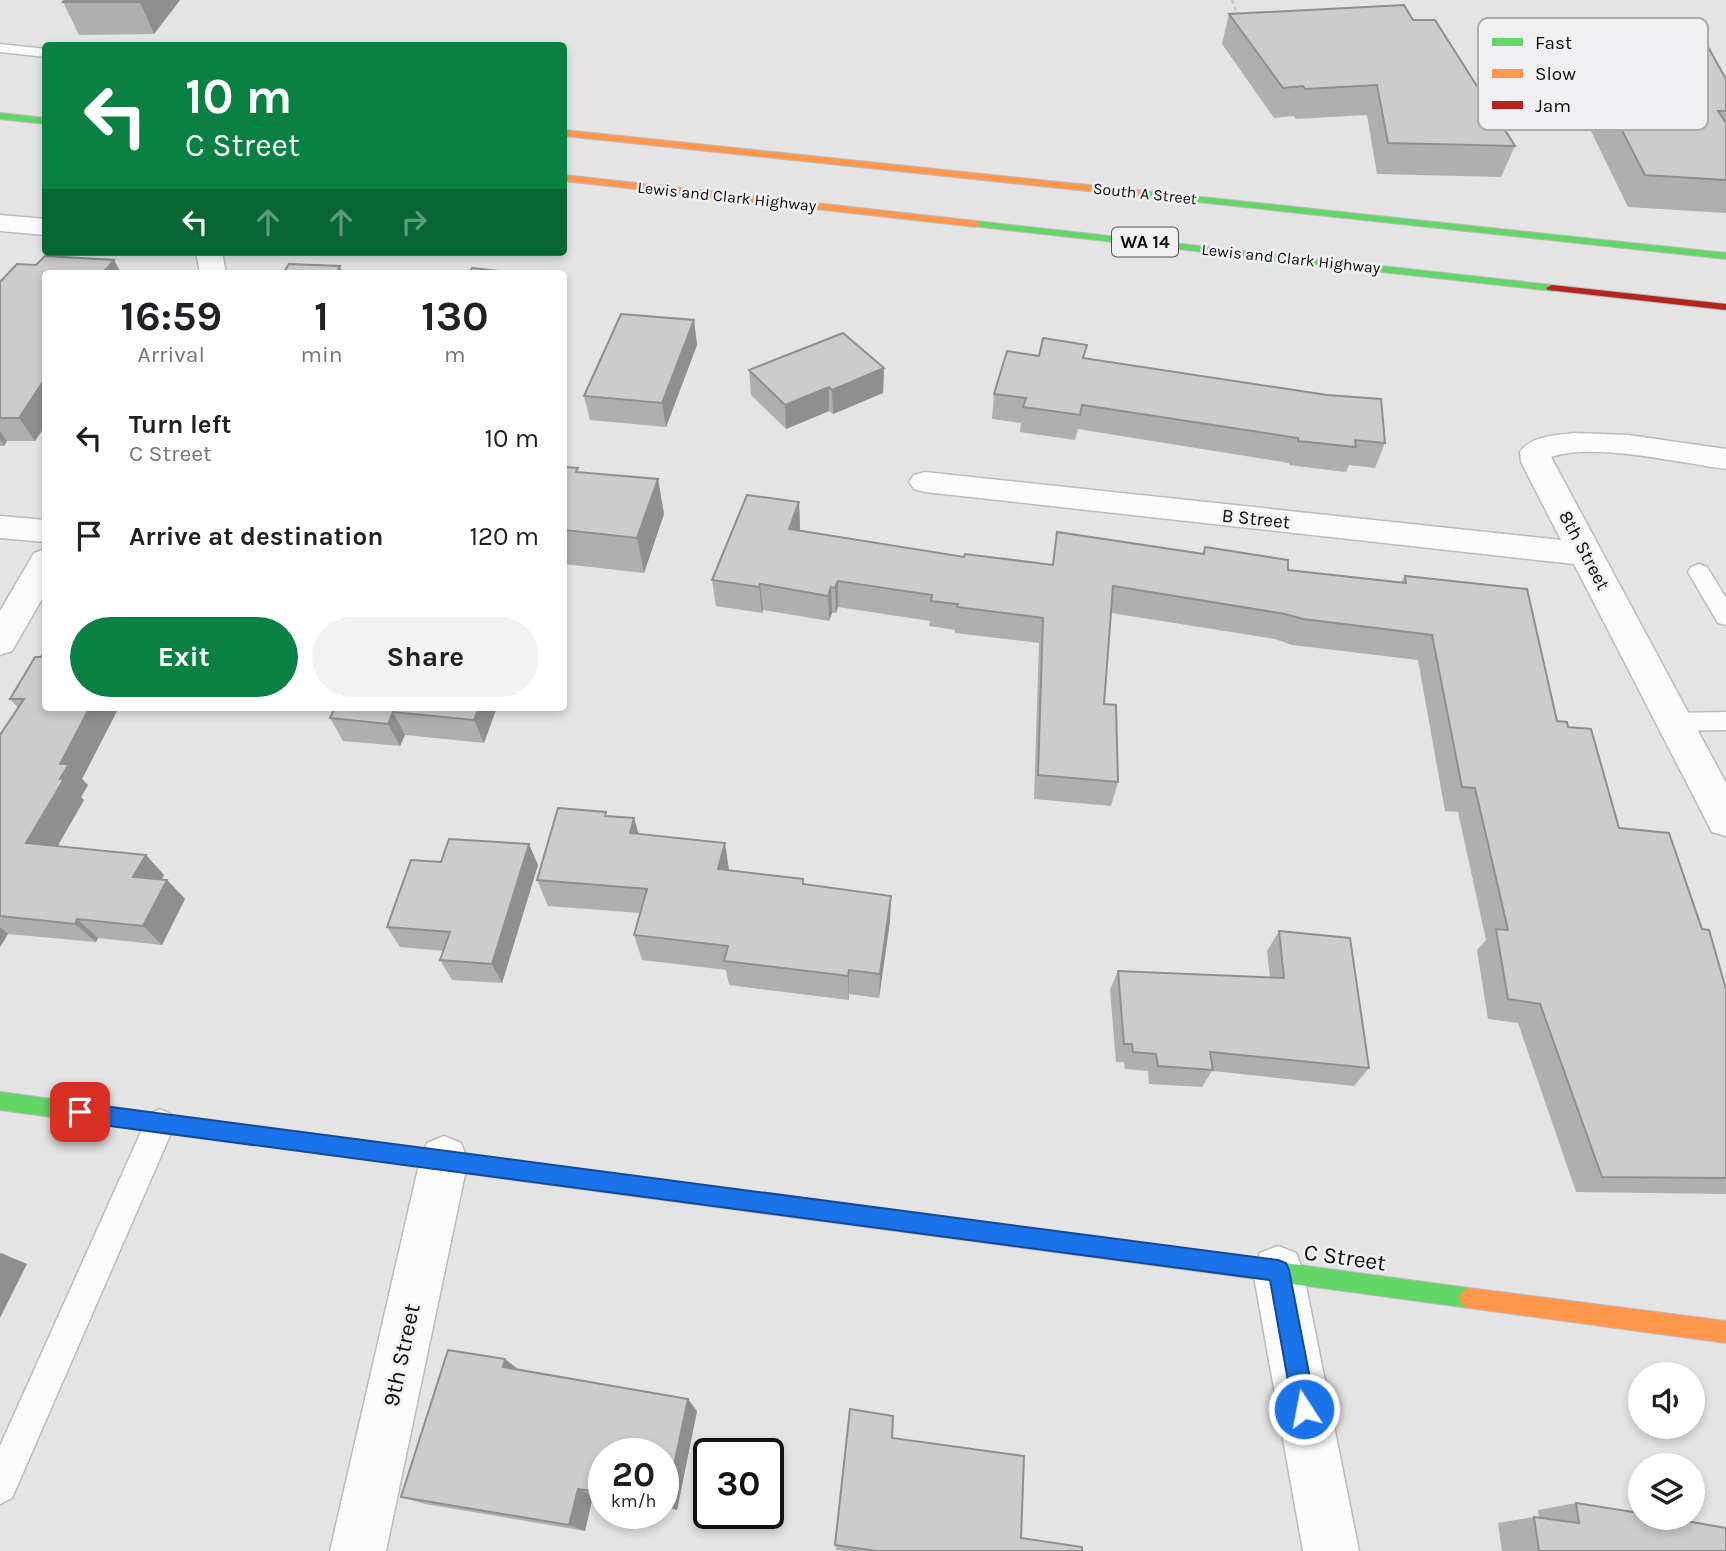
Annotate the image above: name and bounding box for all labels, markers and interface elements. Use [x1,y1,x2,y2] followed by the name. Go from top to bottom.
[1478,18,1708,130] legend
[1535,32,1572,54] text: Fast
[1535,63,1576,85] text: Slow
[185,68,292,125] text: 10 m
[70,70,161,161] icon: left
[1535,95,1571,117] text: Jam
[185,127,300,164] text: C Street
[637,178,818,215] street label: Lewis and Clark Highway
[1092,179,1198,208] street label: South A Street
[176,203,214,241] icon: left
[249,203,287,241] icon: ahead
[322,203,360,241] icon: ahead
[395,203,433,241] icon: right
[1112,228,1178,256] road number: WA 14
[1201,240,1382,277] street label: Lewis and Clark Highway
[120,291,222,341] text: 16:59
[314,291,329,341] text: 1
[421,291,489,341] text: 130
[138,341,205,368] text: Arrival
[300,341,343,368] text: min
[444,341,466,368] text: m
[129,409,231,440] text: Turn left
[70,419,108,457] icon: left
[484,423,539,454] text: 10 m
[129,440,212,467] text: C Street
[1221,504,1291,534] street label: B Street
[1554,507,1614,594] street label: 8th Street
[70,517,108,555] icon: arrive
[129,521,383,552] text: Arrive at destination
[469,521,539,552] text: 120 m
[70,617,298,697] button: Exit
[312,617,539,697] button: Share
[50,1082,110,1142] pin
[61,1093,99,1131] icon: arrive
[1302,1238,1388,1277] street label: C Street
[377,1301,426,1409] street label: 9th Street
[1628,1362,1705,1530] map controls
[1628,1362,1705,1439] button: sound
[1267,1372,1341,1446] position arrow
[693,1438,784,1529] speed limit sign: 30
[1628,1453,1705,1530] button: layers
[612,1454,655,1495] text: 20
[611,1490,656,1512] text: km/h

